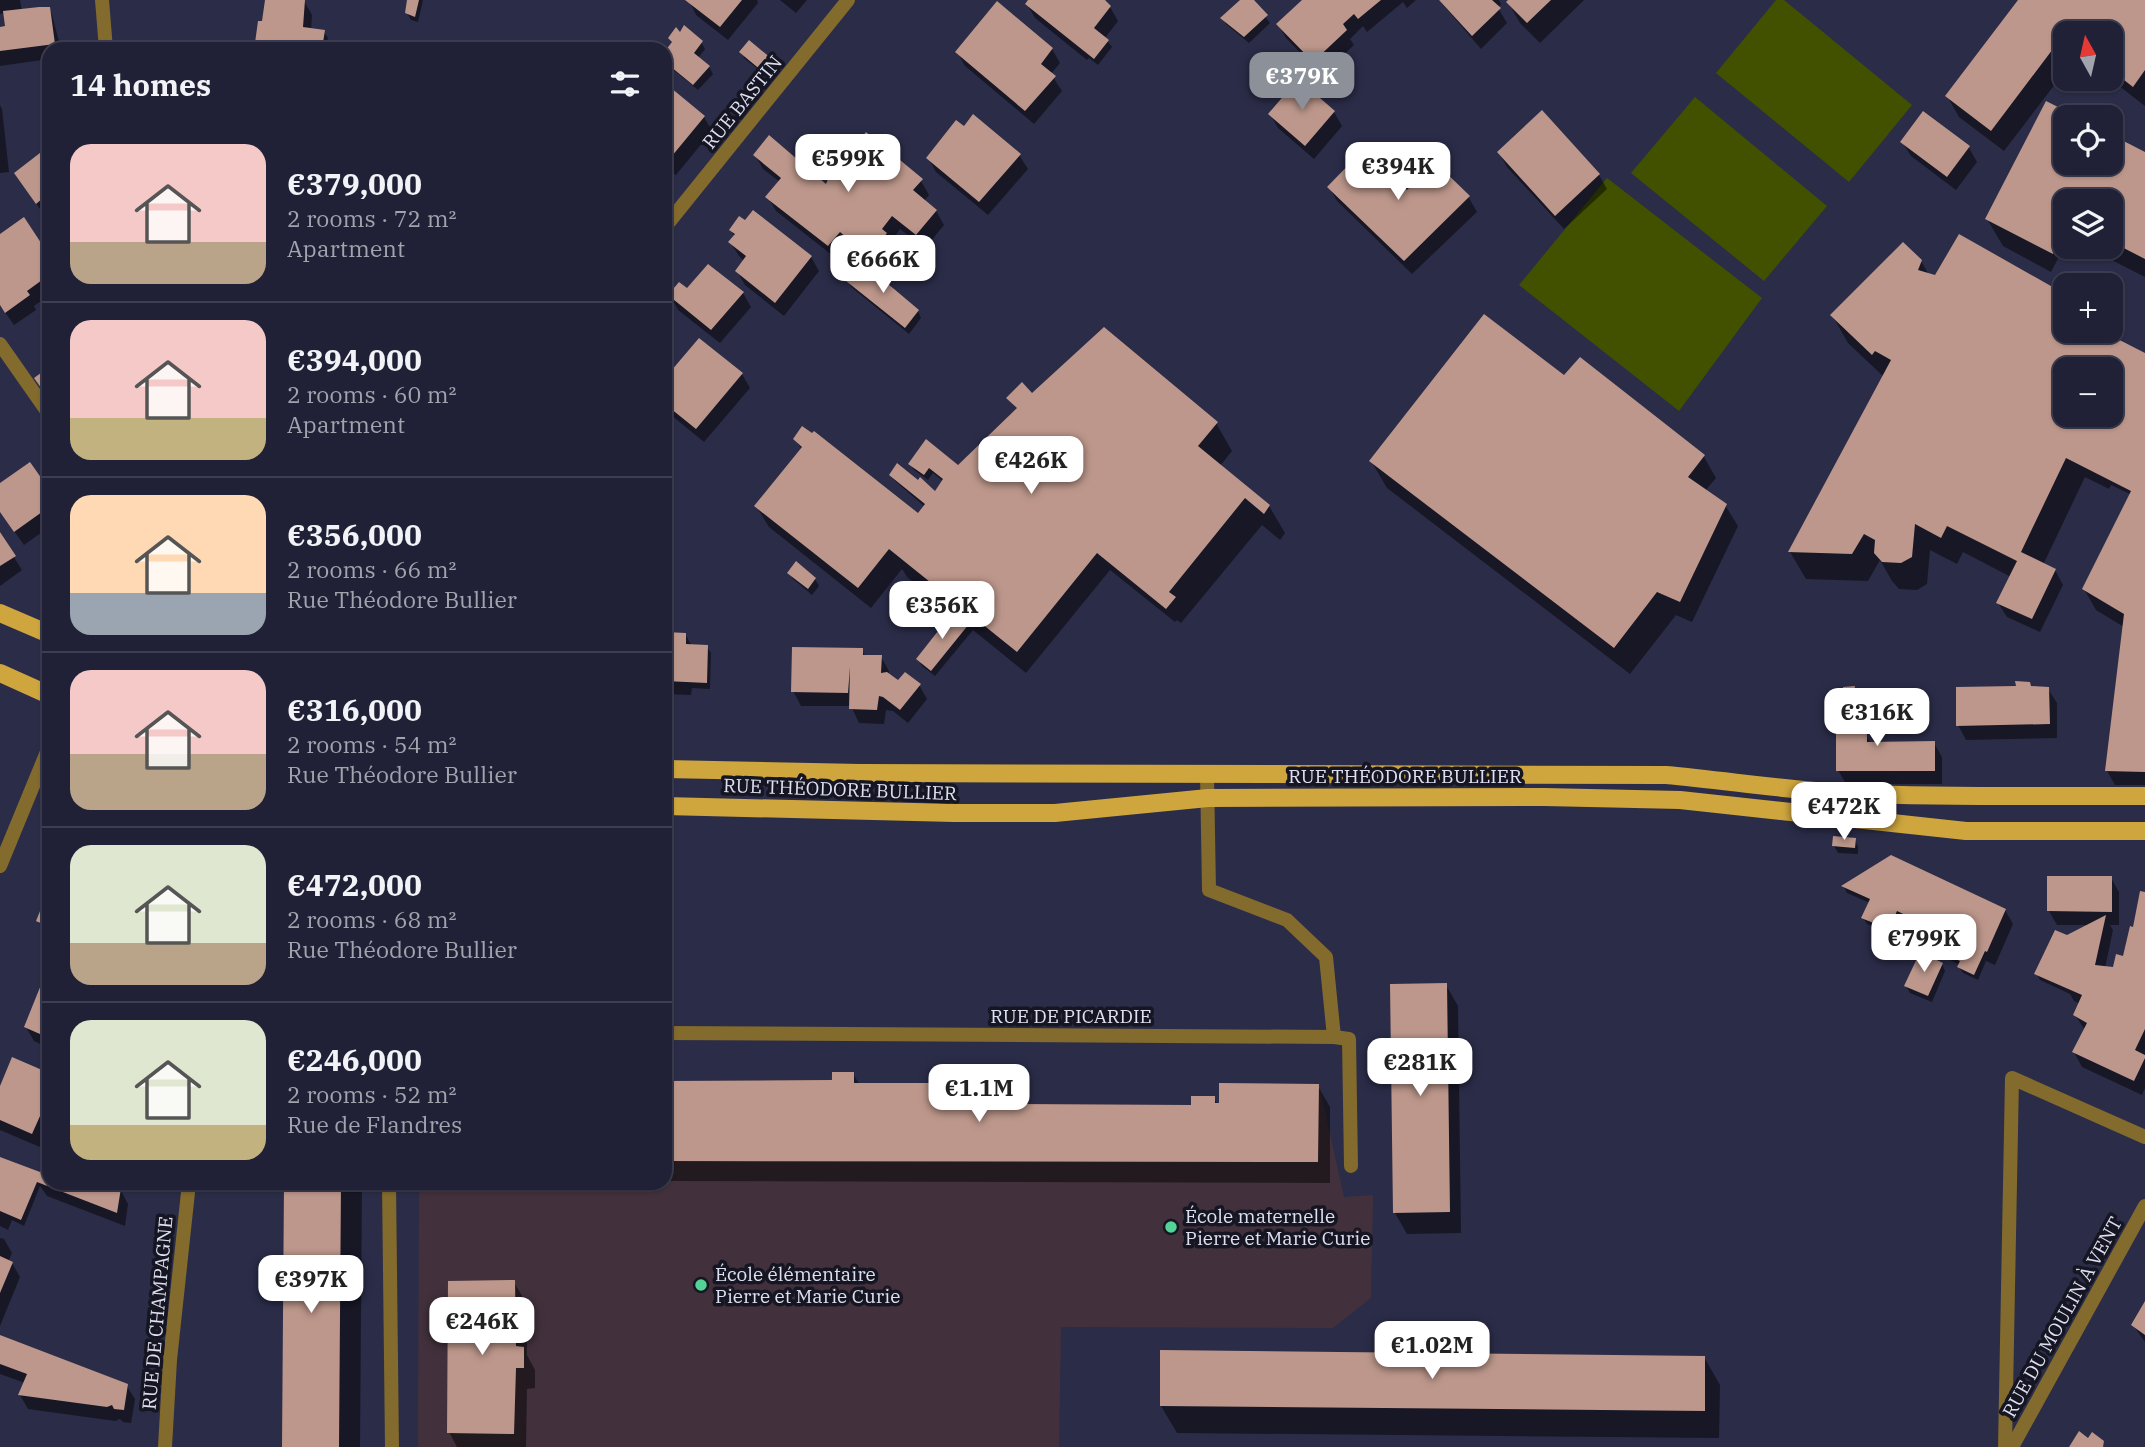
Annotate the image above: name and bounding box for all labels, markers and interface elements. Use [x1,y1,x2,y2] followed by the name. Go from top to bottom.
[2053,21,2123,91] north arrow
[2053,21,2123,427] map controls
[697,50,787,154] street label: RUE BASTIN
[1253,52,1351,112] pin: €379K
[1265,60,1339,90] text: €379K
[70,65,211,104] text: 14 homes
[606,65,644,103] icon: filters
[2053,105,2123,175] button: locate
[799,134,897,194] pin: €599K
[811,142,885,172] text: €599K
[1349,142,1447,202] pin: €394K
[1361,150,1435,180] text: €394K
[287,164,422,203] text: €379,000
[126,172,210,256] icon: home
[2053,189,2123,259] button: layers
[287,203,457,233] text: 2 rooms · 72 m²
[287,233,405,263] text: Apartment
[834,236,932,295] pin: €666K
[846,243,920,273] text: €666K
[2053,273,2123,343] button: +
[287,340,422,379] text: €394,000
[126,348,210,432] icon: home
[2053,357,2123,427] button: −
[287,379,457,409] text: 2 rooms · 60 m²
[287,409,405,439] text: Apartment
[982,436,1080,496] pin: €426K
[994,444,1068,474] text: €426K
[287,515,422,554] text: €356,000
[126,523,210,607] icon: home
[287,554,457,584] text: 2 rooms · 66 m²
[893,582,991,641] pin: €356K
[287,584,517,614] text: Rue Théodore Bullier
[905,589,979,619] text: €356K
[1828,688,1926,748] pin: €316K
[287,690,422,729] text: €316,000
[1840,696,1914,726] text: €316K
[126,698,210,782] icon: home
[287,729,457,759] text: 2 rooms · 54 m²
[287,759,517,789] text: Rue Théodore Bullier
[1288,764,1522,788] street label: RUE THÉODORE BULLIER
[723,773,957,805] street label: RUE THÉODORE BULLIER
[1795,782,1893,842] pin: €472K
[1807,790,1881,820] text: €472K
[287,865,422,904] text: €472,000
[126,873,210,957] icon: home
[287,904,457,934] text: 2 rooms · 68 m²
[1875,914,1973,974] pin: €799K
[1887,922,1961,952] text: €799K
[287,934,517,964] text: Rue Théodore Bullier
[990,1004,1152,1028] street label: RUE DE PICARDIE
[1371,1038,1469,1098] pin: €281K
[287,1040,422,1079] text: €246,000
[1383,1046,1457,1076] text: €281K
[126,1048,210,1132] icon: home
[930,1064,1028,1124] pin: €1.1M
[945,1072,1013,1102] text: €1.1M
[287,1079,457,1109] text: 2 rooms · 52 m²
[287,1109,462,1139] text: Rue de Flandres
[1185,1204,1370,1250] place label: École maternelle Pierre et Marie Curie
[1997,1213,2127,1421] street label: RUE DU MOULIN À VENT
[137,1215,177,1411] street label: RUE DE CHAMPAGNE
[1163,1219,1179,1235] marker: École maternelle Pierre et Marie Curie
[262,1256,360,1315] pin: €397K
[715,1262,900,1308] place label: École élémentaire Pierre et Marie Curie
[274,1263,348,1293] text: €397K
[693,1277,709,1293] marker: École élémentaire Pierre et Marie Curie
[433,1298,531,1357] pin: €246K
[445,1305,519,1335] text: €246K
[1375,1322,1489,1381] pin: €1.02M
[1391,1329,1473,1359] text: €1.02M

